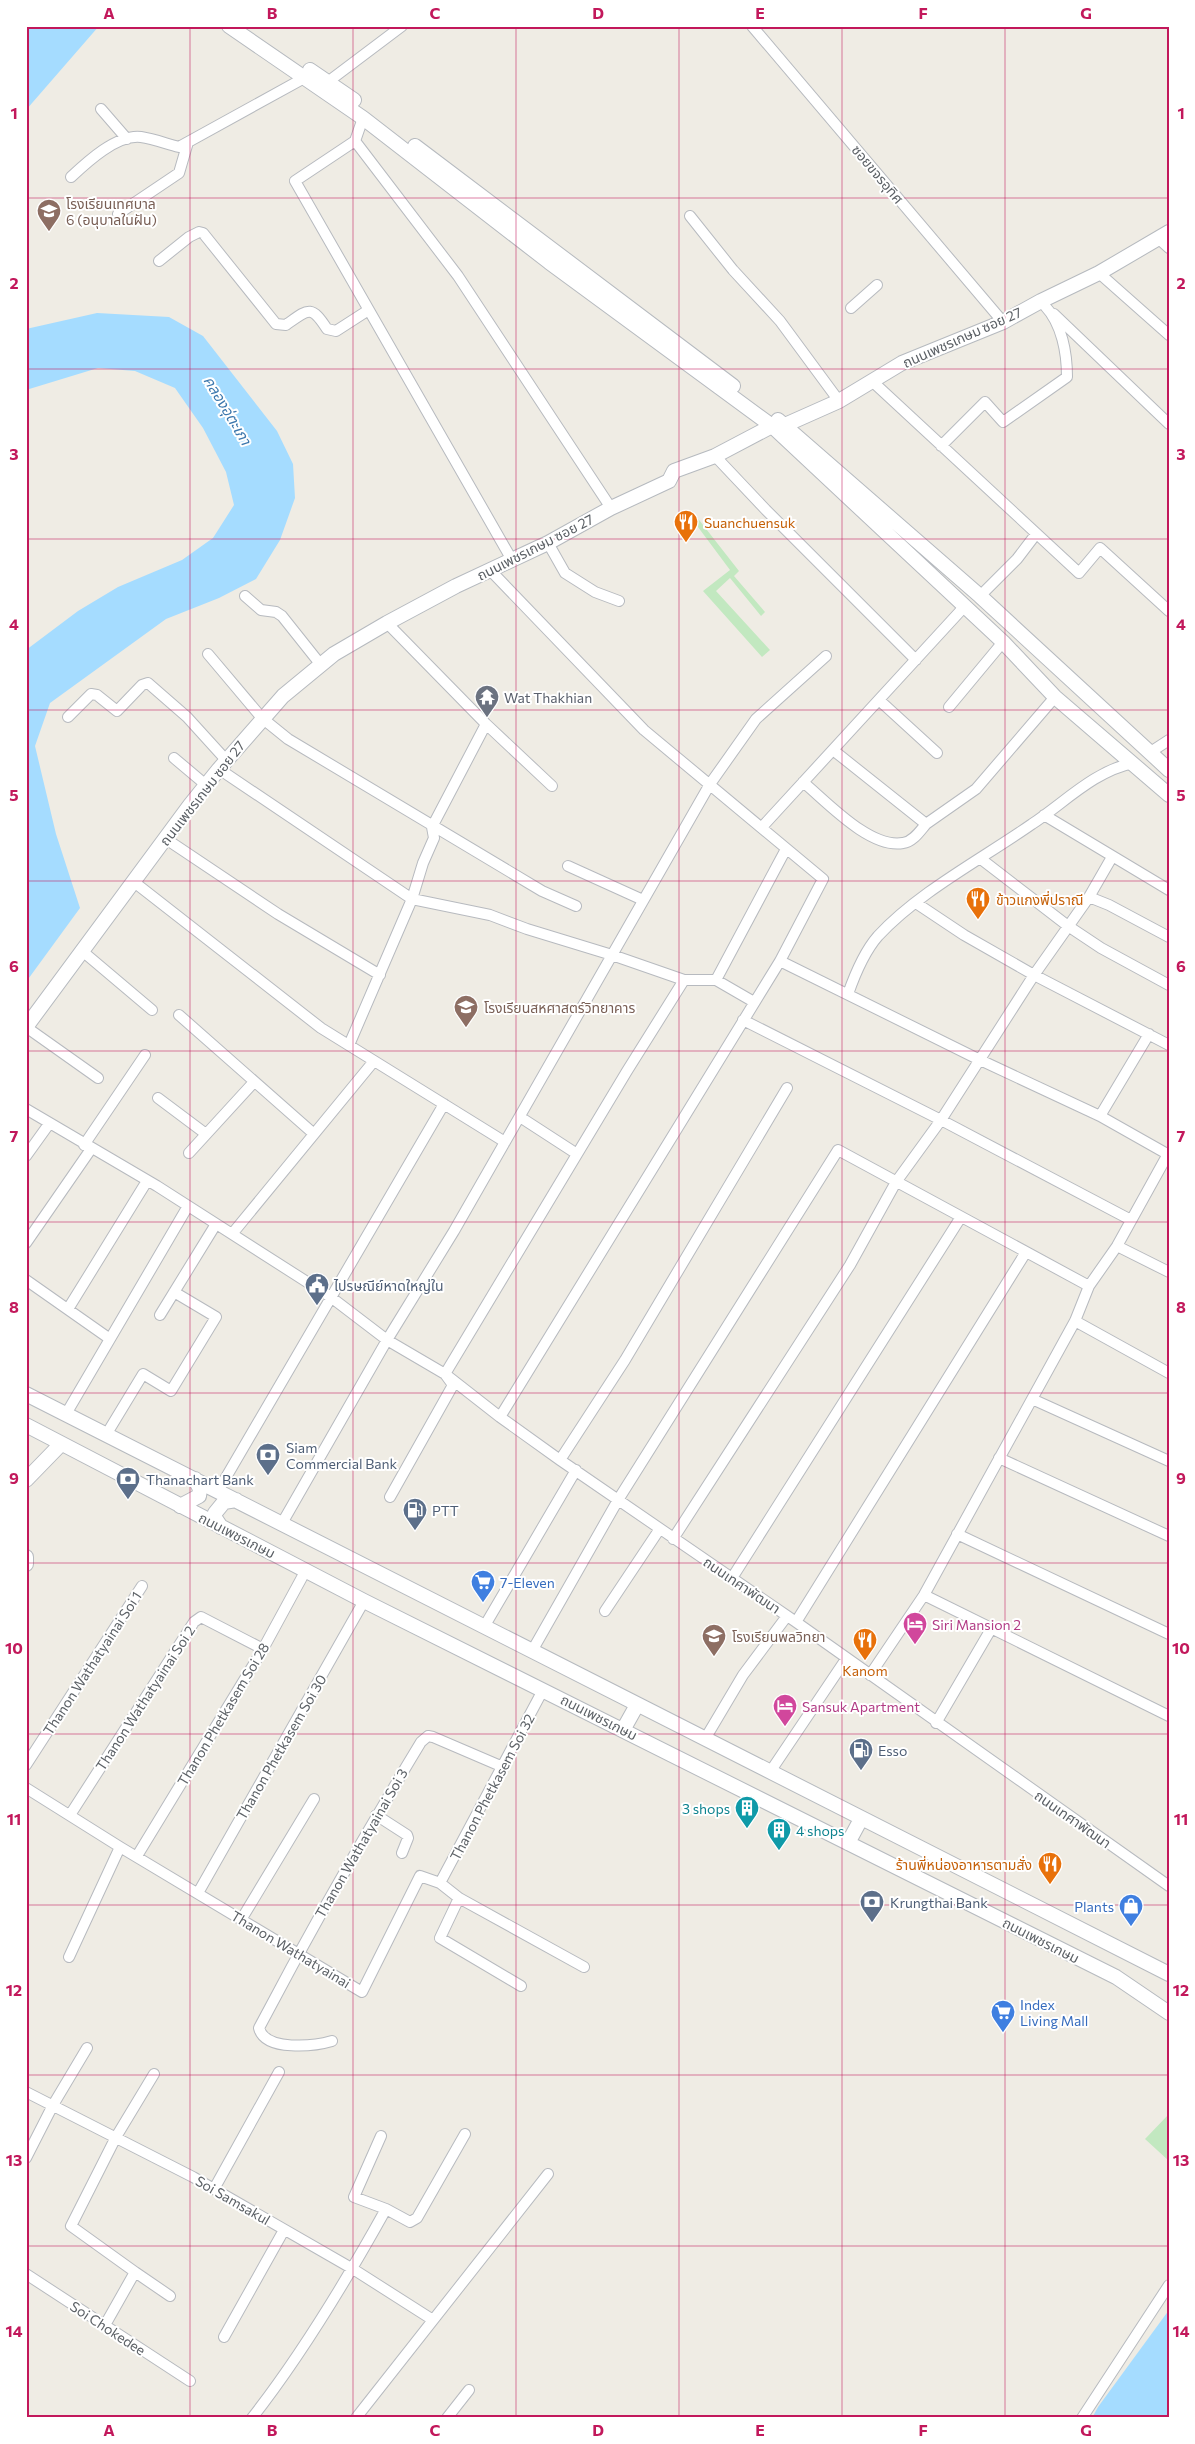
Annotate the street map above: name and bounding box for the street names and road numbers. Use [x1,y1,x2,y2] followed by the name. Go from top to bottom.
[848,141,908,208] street label: ซอยขจรอุทิศ
[900,303,1024,371] street label: ถนนเพชรเกษม ซอย 27
[474,510,596,584] street label: ถนนเพชรเกษม ซอย 27
[156,737,248,849] street label: ถนนเพชรเกษม ซอย 27
[196,1508,278,1562] street label: ถนนเพชรเกษม
[700,1553,784,1617] street label: ถนนเทศาพัฒนา
[39,1588,145,1738] street label: Thanon Wathatyainai Soi 1
[92,1622,198,1774] street label: Thanon Wathatyainai Soi 2
[174,1639,272,1789] street label: Thanon Phetkasem Soi 28
[232,1671,330,1823] street label: Thanon Phetkasem Soi 30
[558,1690,640,1744] street label: ถนนเพชรเกษม
[446,1711,538,1863] street label: Thanon Phetkasem Soi 32
[311,1765,411,1921] street label: Thanon Wathatyainai Soi 3
[1032,1786,1114,1852] street label: ถนนเทศาพัฒนา
[228,1907,354,1991] street label: Thanon Wathatyainai
[1000,1913,1082,1967] street label: ถนนเพชรเกษม
[193,2172,273,2228] street label: Soi Samsakul
[67,2297,149,2359] street label: Soi Chokedee

